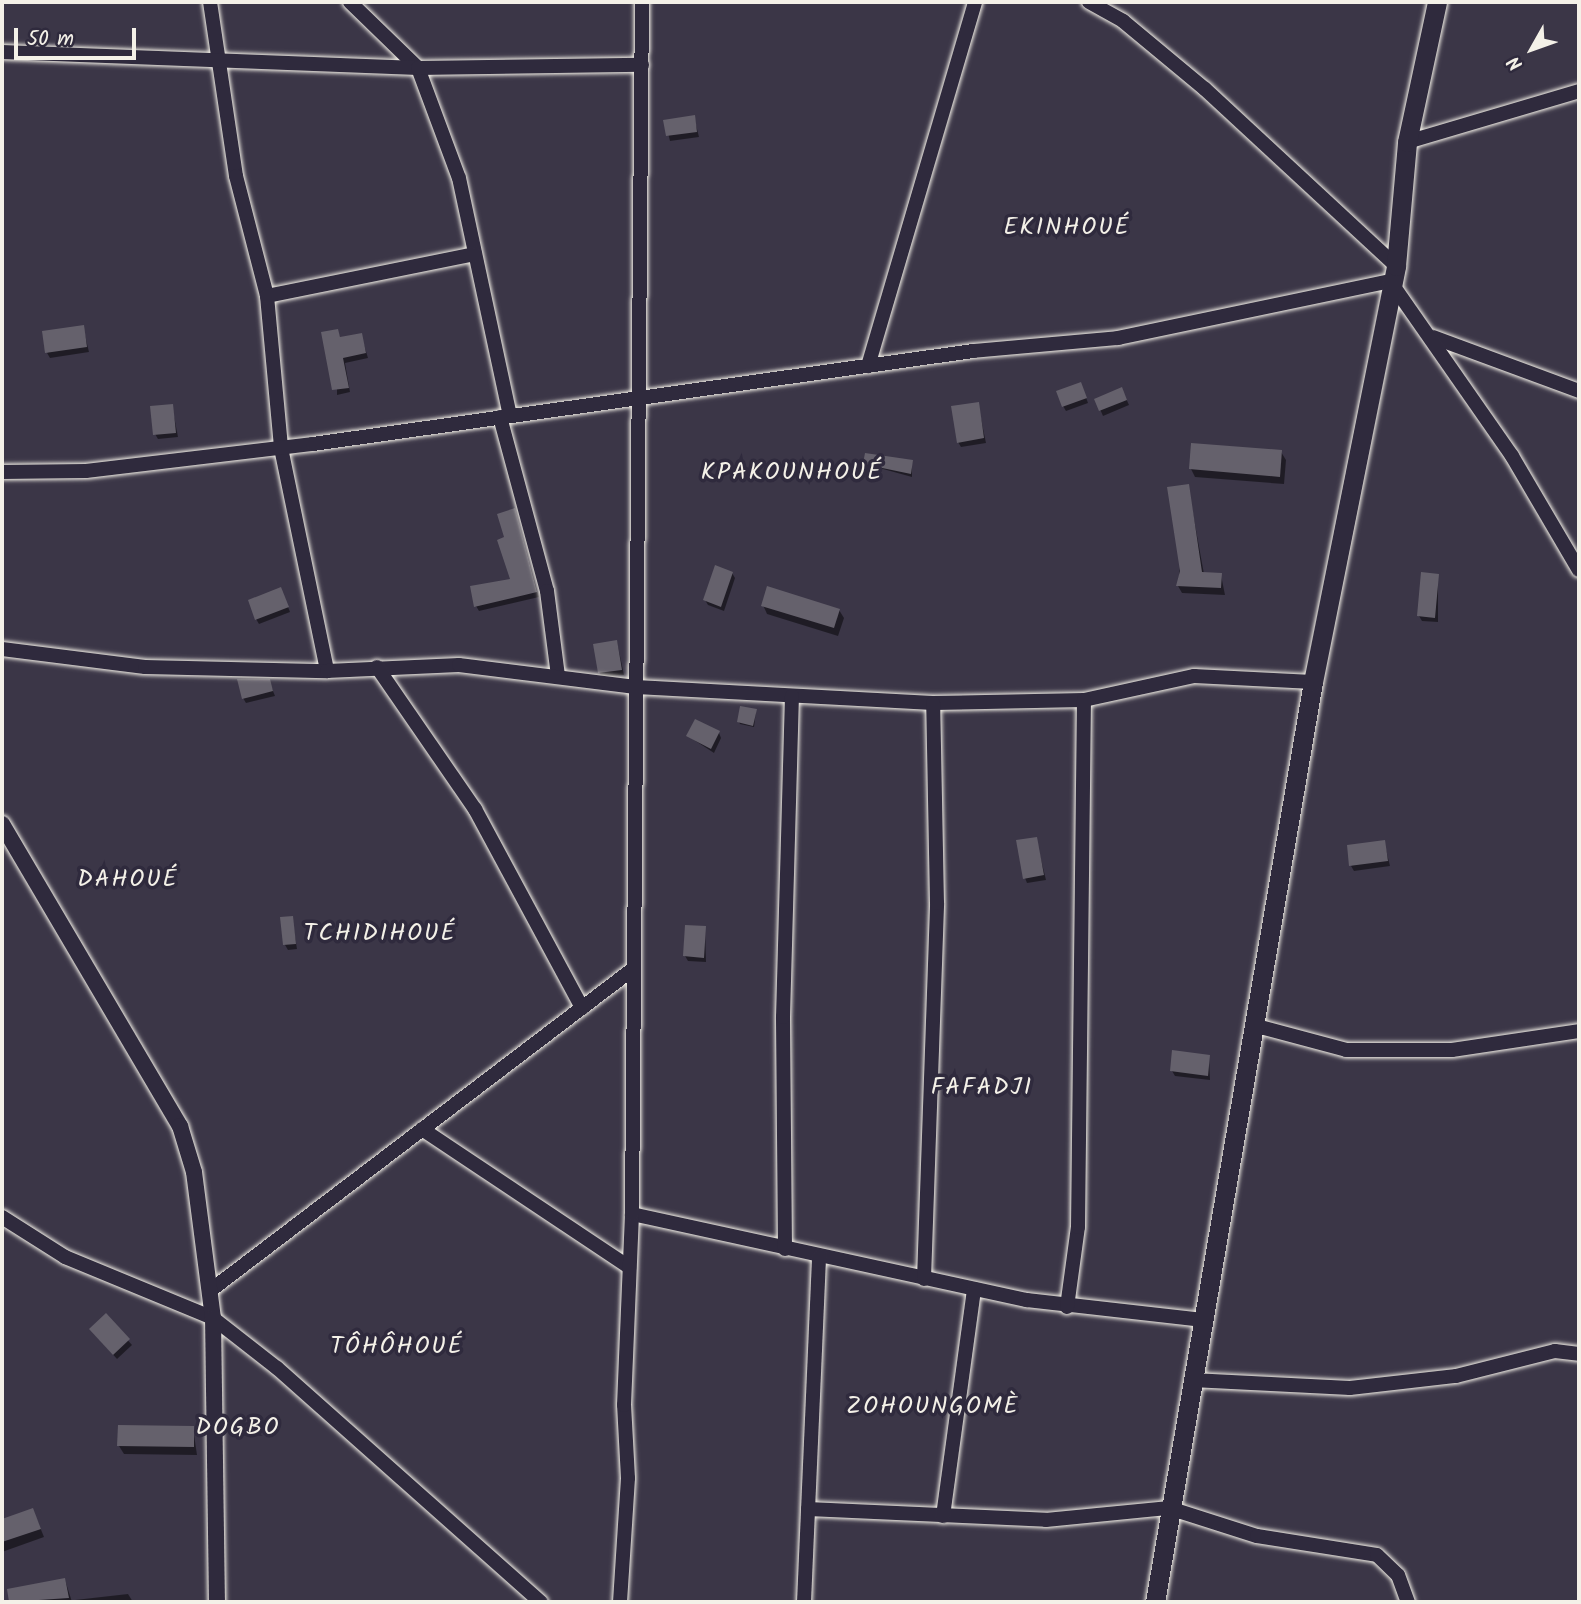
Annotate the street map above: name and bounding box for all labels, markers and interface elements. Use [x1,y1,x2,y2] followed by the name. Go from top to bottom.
[18,14,140,58] scale bar
[1497,14,1567,84] north arrow
[27,23,74,56] text: 50 m
[1501,48,1531,77] text: N
[1004,214,1130,242] district label: EKINHOUÉ
[702,459,882,487] district label: KPAKOUNHOUÉ
[78,866,178,894] district label: DAHOUÉ
[305,920,455,948] district label: TCHIDIHOUÉ
[932,1074,1032,1102] district label: FAFADJI
[331,1333,463,1361] district label: TÔHÔHOUÉ
[848,1393,1018,1421] district label: ZOHOUNGOMÈ
[196,1414,280,1442] district label: DOGBO

